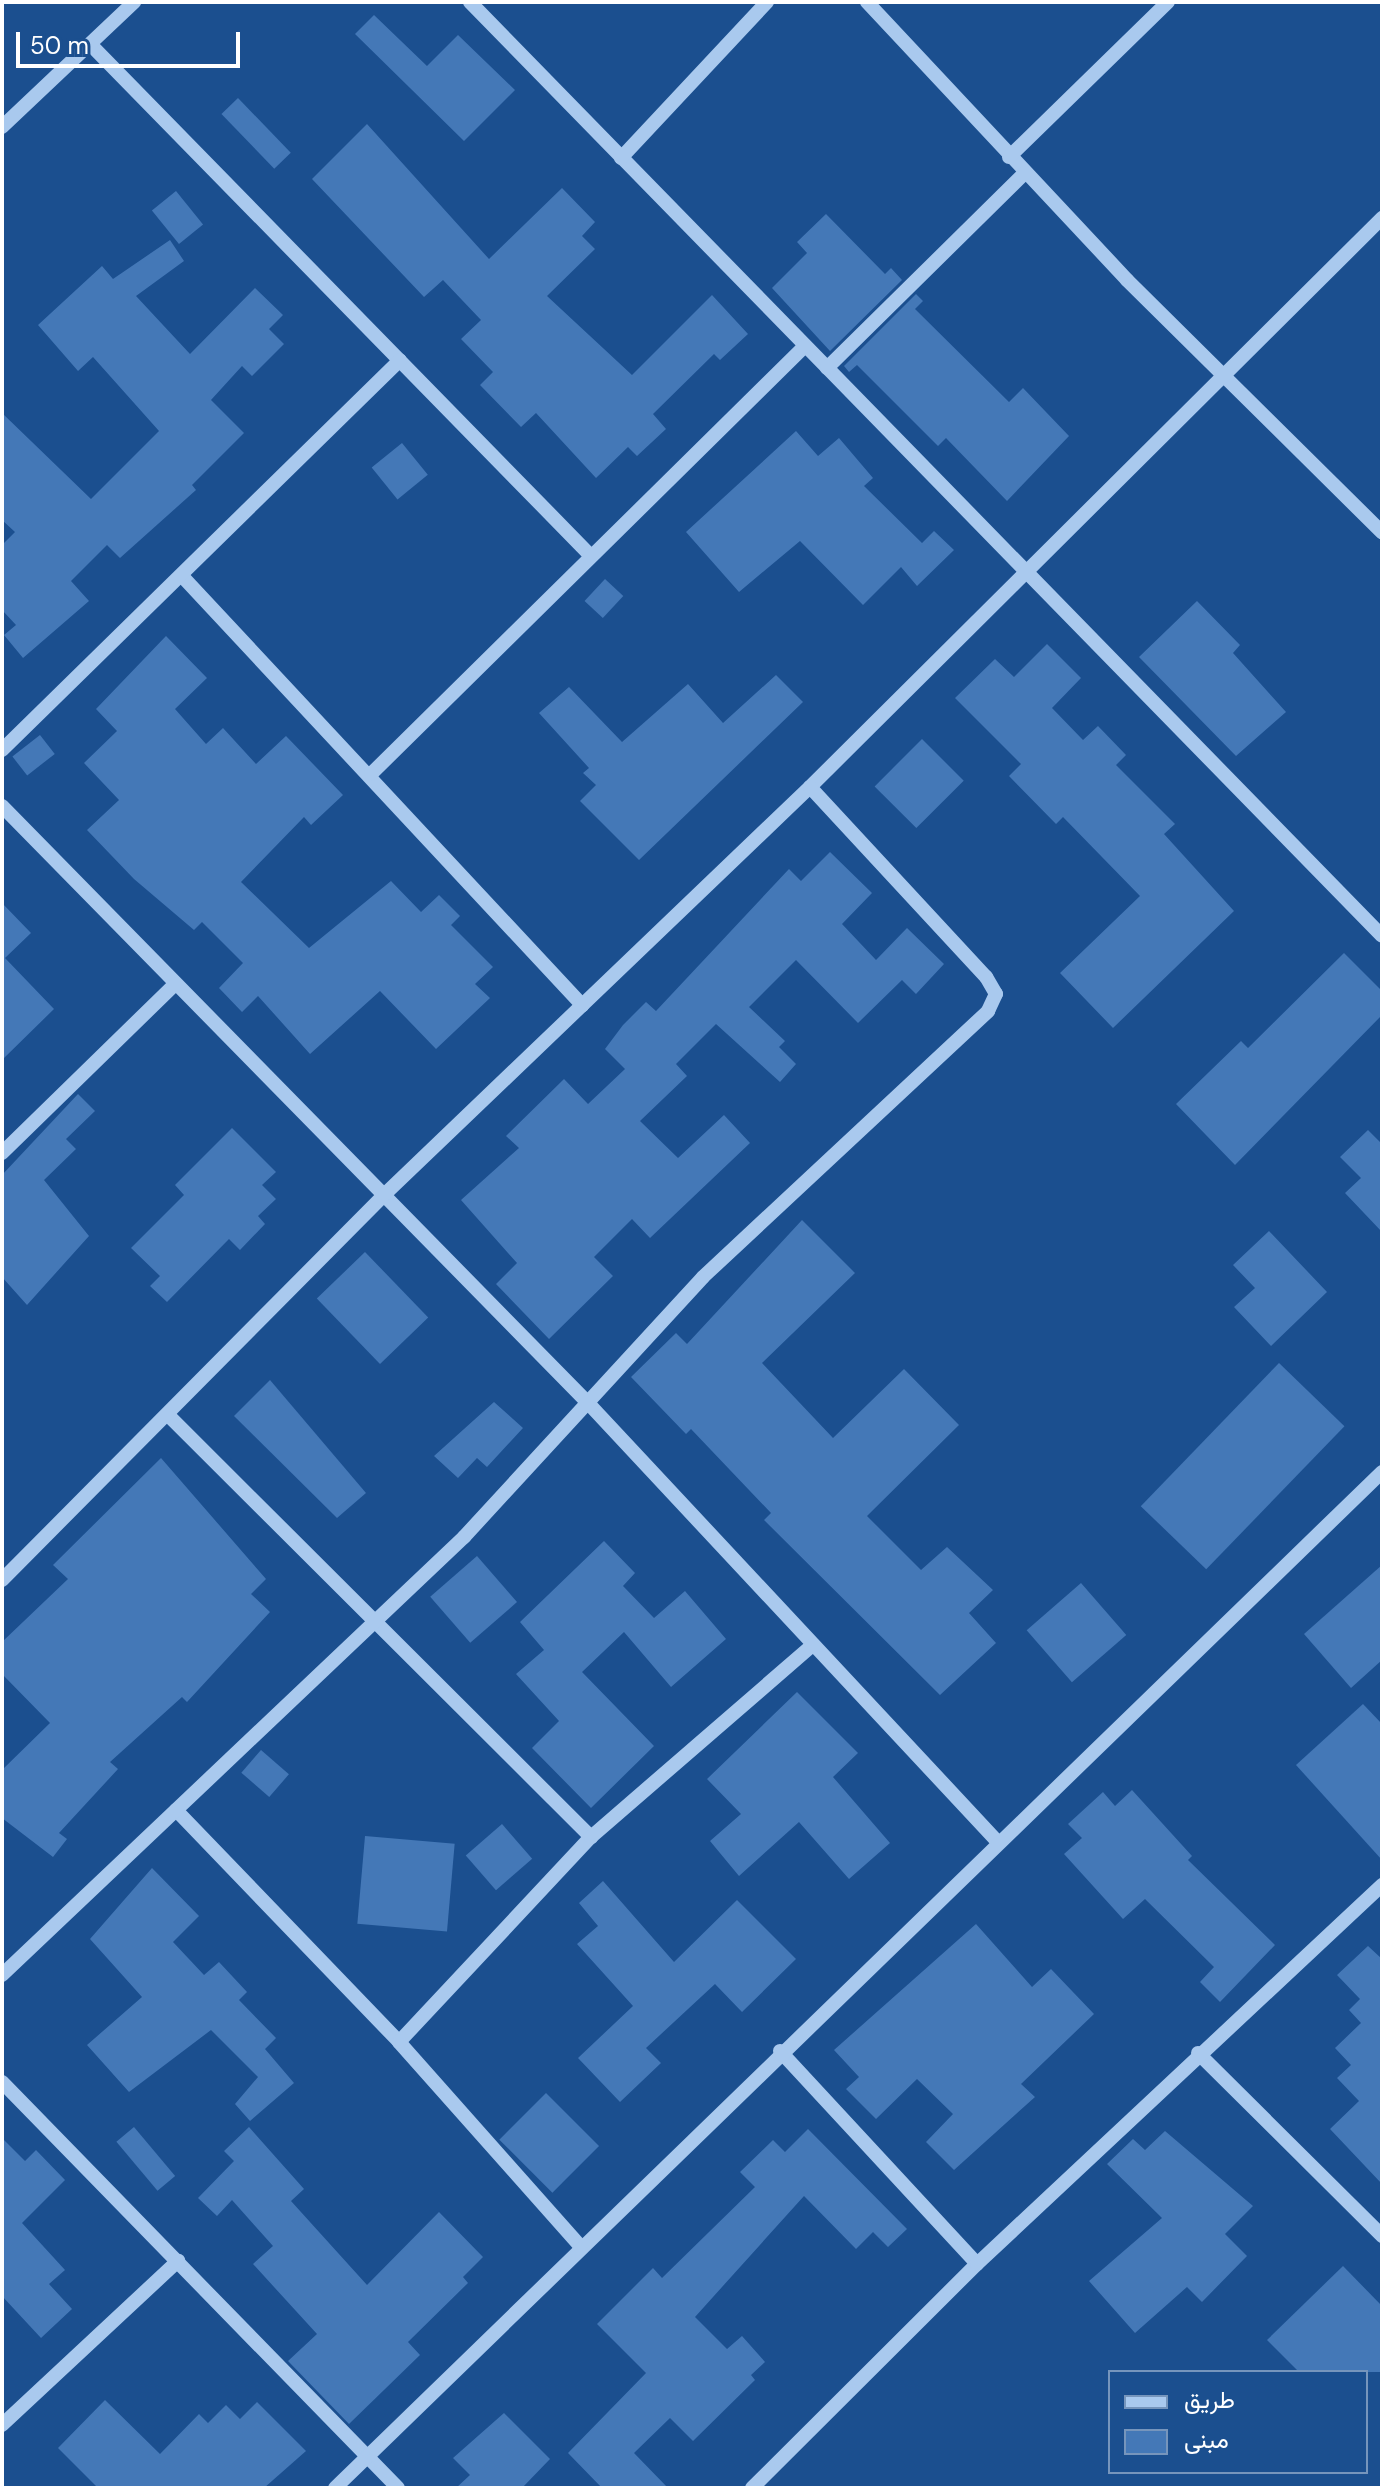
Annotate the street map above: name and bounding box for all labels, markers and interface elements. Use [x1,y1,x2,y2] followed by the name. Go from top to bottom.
[20,16,244,66] scale bar
[30,30,89,61] text: 50 m
[1108,2370,1368,2474] legend
[1184,2384,1235,2415] text: طريق
[1184,2424,1229,2455] text: مبنى

